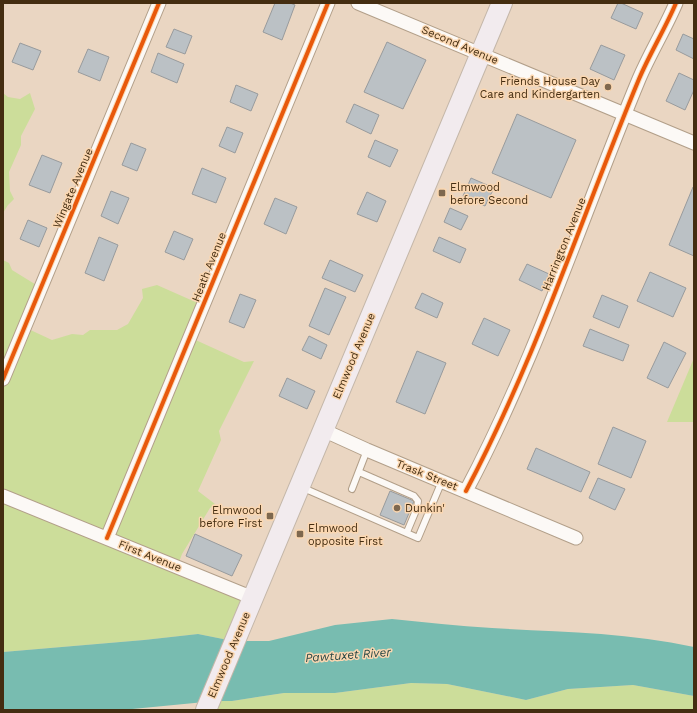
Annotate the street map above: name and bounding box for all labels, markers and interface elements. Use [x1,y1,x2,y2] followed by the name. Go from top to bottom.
[420,23,500,67] street label: Second Avenue
[480,75,600,101] place label: Friends House Day Care and Kindergarten
[603,82,613,92] marker: Friends House Day Care and Kindergarten
[50,146,96,230] street label: Wingate Avenue
[450,181,528,207] place label: Elmwood before Second
[437,188,447,198] marker: Elmwood before Second
[539,196,589,292] street label: Harrington Avenue
[189,230,229,304] street label: Heath Avenue
[330,311,378,401] street label: Elmwood Avenue
[394,457,460,493] street label: Trask Street
[405,502,445,515] place label: Dunkin'
[392,503,402,513] marker: Dunkin'
[199,504,262,530] place label: Elmwood before First
[265,511,275,521] marker: Elmwood before First
[308,522,383,548] place label: Elmwood opposite First
[295,529,305,539] marker: Elmwood opposite First
[117,538,183,574] street label: First Avenue
[205,610,253,700] street label: Elmwood Avenue
[305,645,393,665] water label: Pawtuxet River

